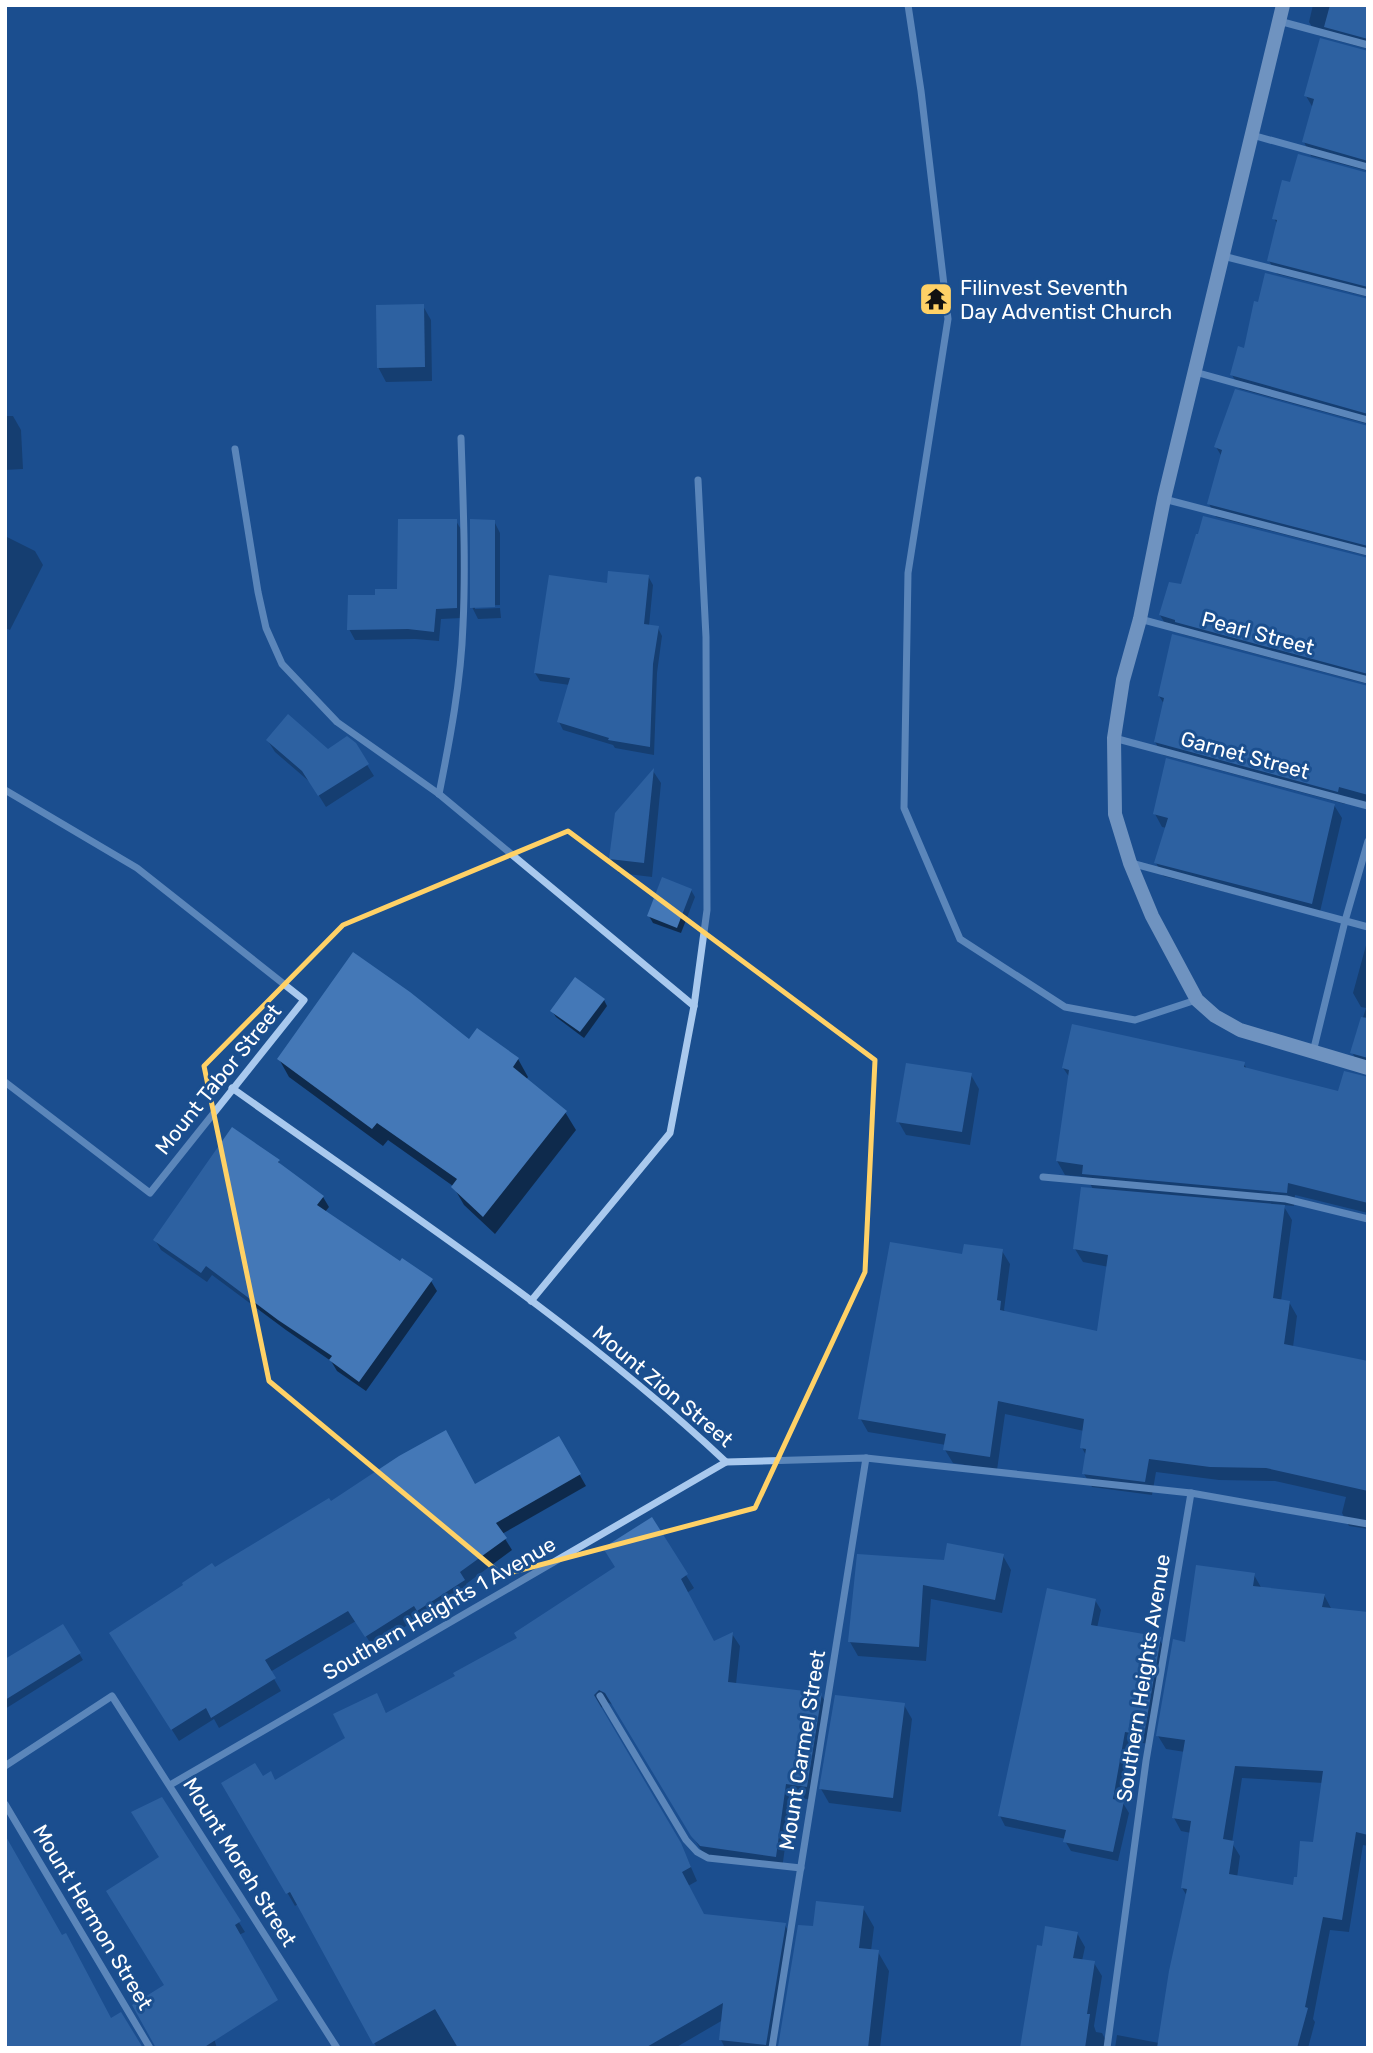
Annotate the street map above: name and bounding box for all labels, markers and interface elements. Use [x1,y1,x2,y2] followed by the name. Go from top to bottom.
[960,275,1172,324] place label: Filinvest Seventh Day Adventist Church
[917,280,955,318] temple icon: Filinvest Seventh Day Adventist Church
[1199,606,1317,660] street label: Pearl Street
[1178,726,1312,784] street label: Garnet Street
[150,999,286,1159] street label: Mount Tabor Street
[588,1320,738,1452] street label: Mount Zion Street
[318,1531,560,1685] street label: Southern Heights 1 Avenue
[1111,1552,1175,1804] street label: Southern Heights Avenue
[774,1648,830,1852] street label: Mount Carmel Street
[178,1773,302,1951] street label: Mount Moreh Street
[28,1820,158,2014] street label: Mount Hermon Street

